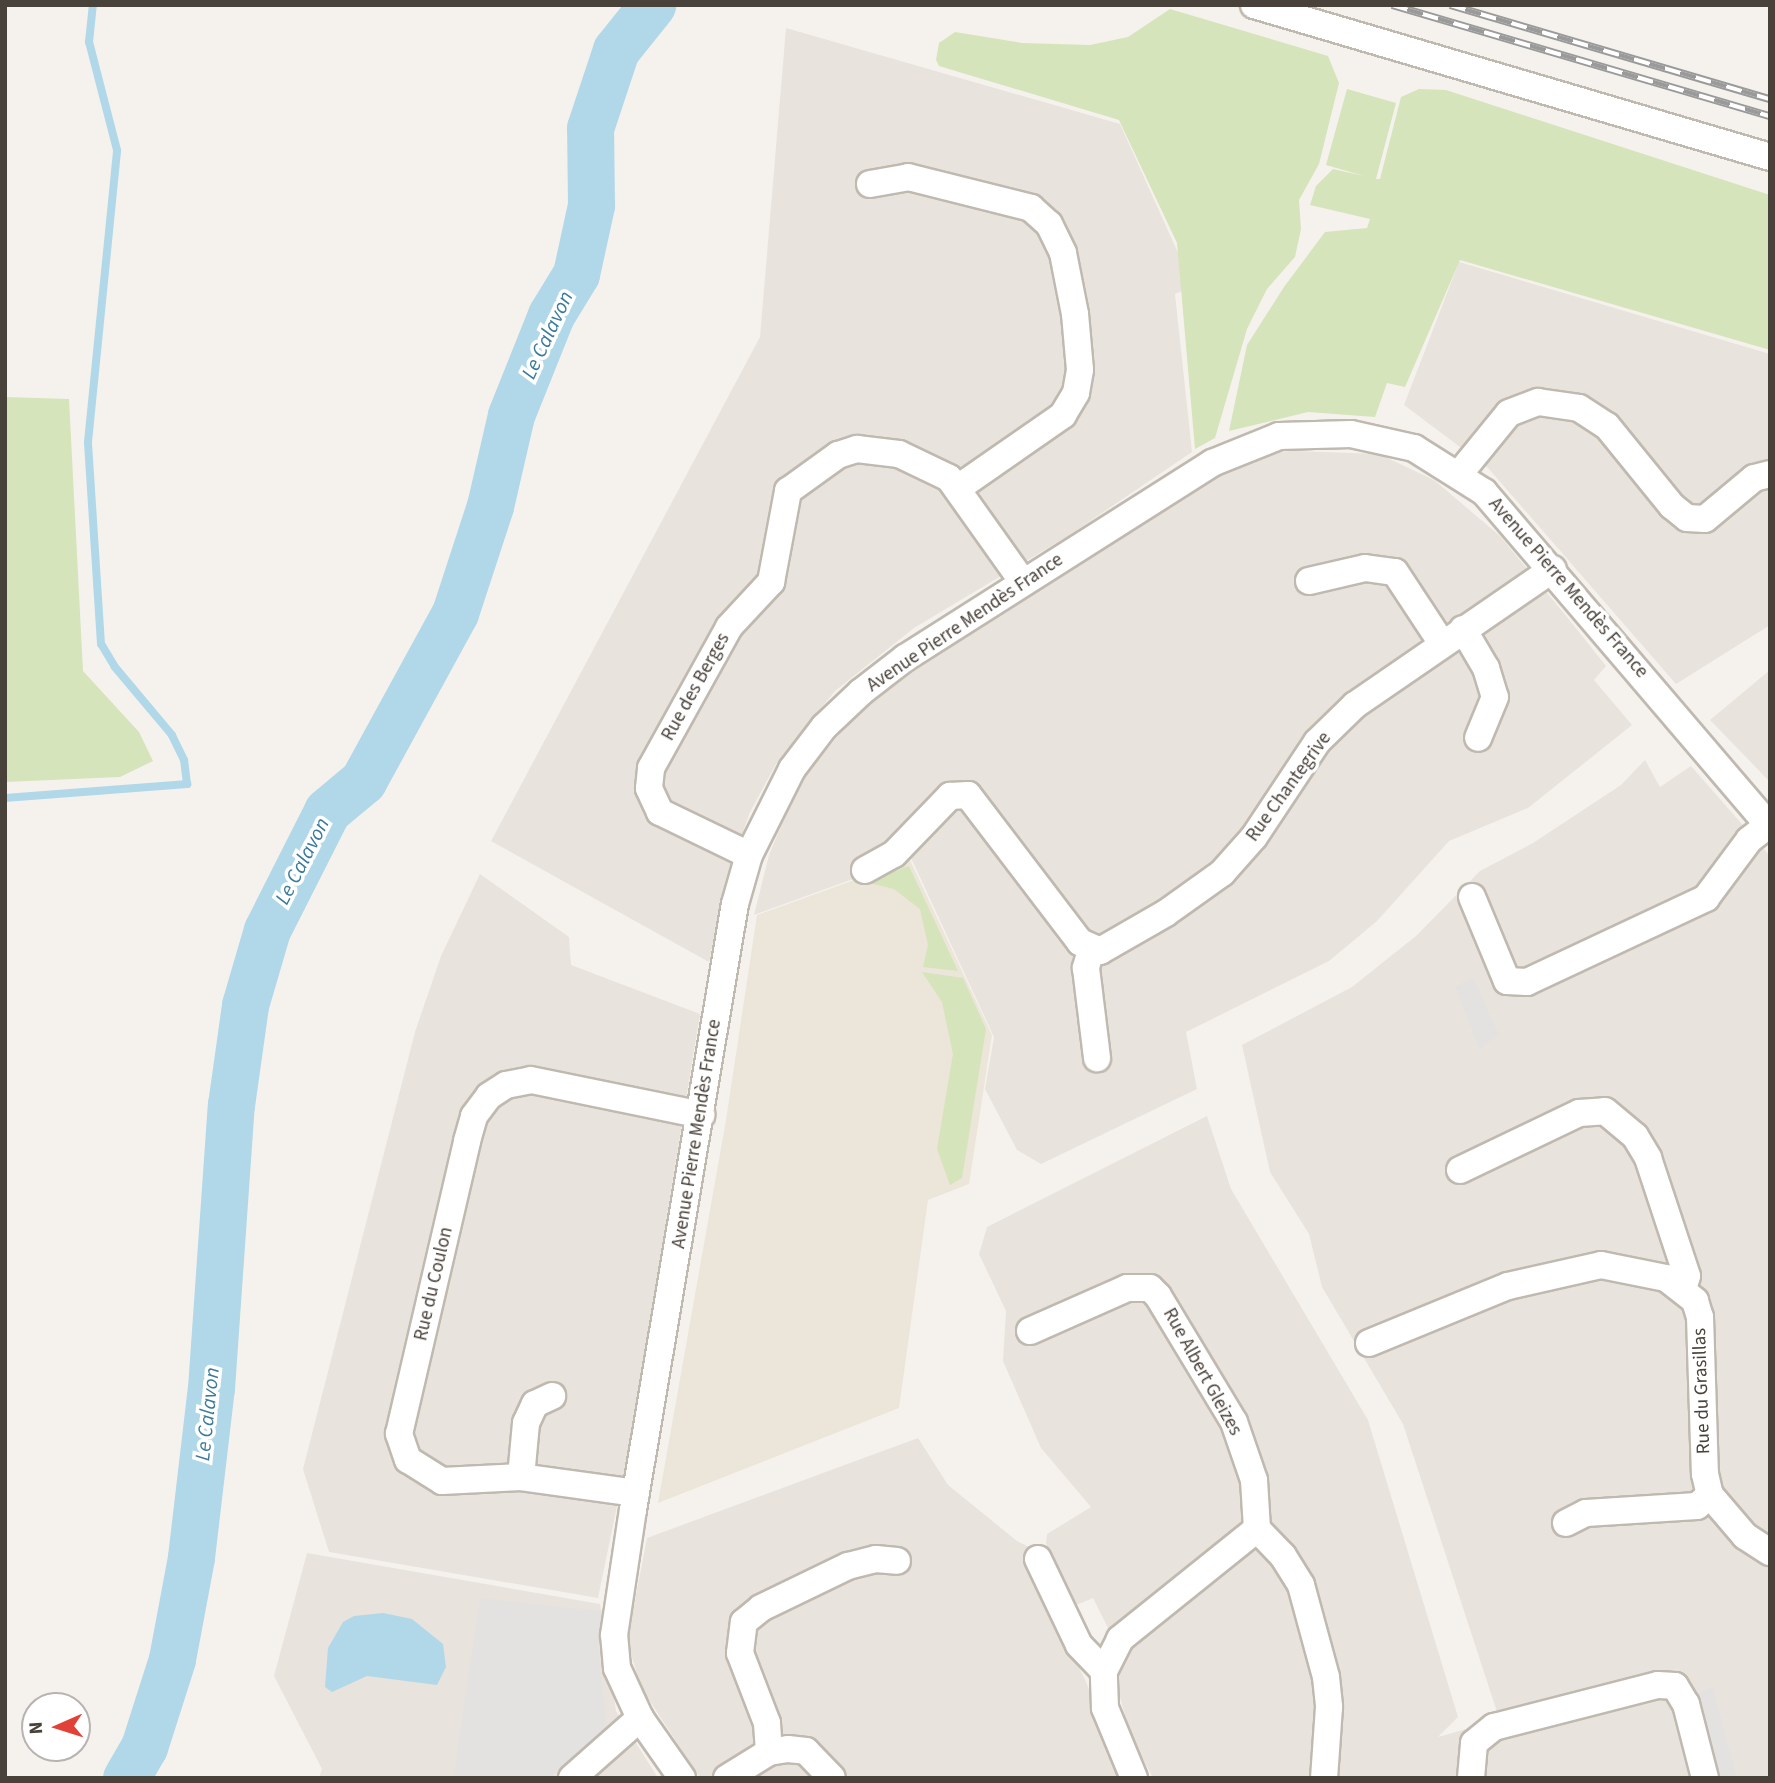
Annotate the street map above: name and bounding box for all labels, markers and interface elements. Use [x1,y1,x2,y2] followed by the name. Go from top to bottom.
[516,287,578,383] water label: Le Calavon
[1483,493,1653,683] street label: Avenue Pierre Mendès France
[863,549,1067,697] street label: Avenue Pierre Mendès France
[657,629,735,745] street label: Rue des Berges
[1242,728,1336,846] street label: Rue Chantegrive
[269,813,335,909] water label: Le Calavon
[668,1018,726,1250] street label: Avenue Pierre Mendès France
[410,1225,458,1343] street label: Rue du Coulon
[1158,1304,1246,1440] street label: Rue Albert Gleizes
[1688,1327,1716,1455] street label: Rue du Grasillas
[190,1366,224,1462] water label: Le Calavon
[21,1692,91,1762] north arrow
[23,1721,50,1735] text: N

